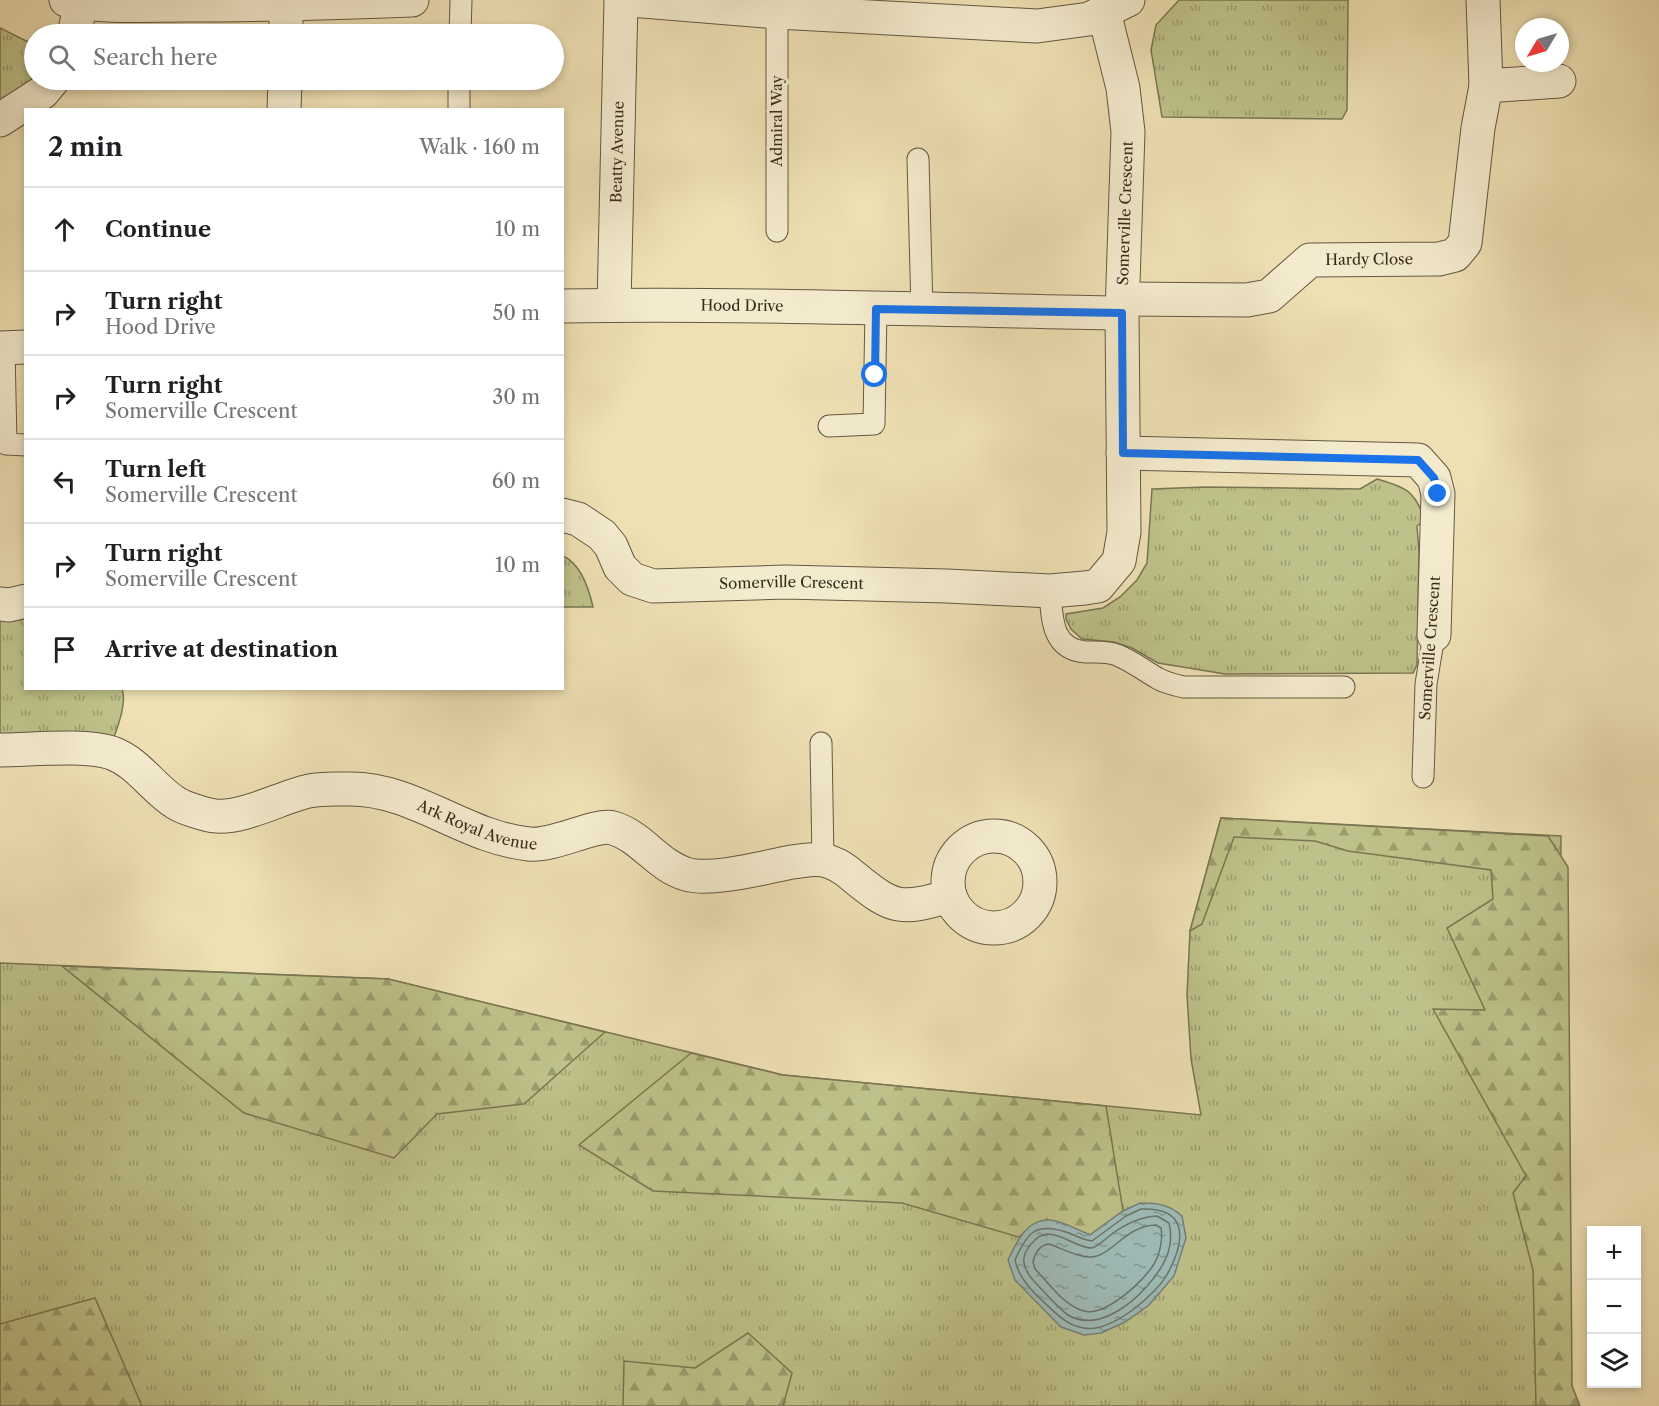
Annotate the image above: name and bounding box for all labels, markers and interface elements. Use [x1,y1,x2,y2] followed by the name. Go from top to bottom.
[1515,18,1569,72] north arrow
[24,24,564,90] search box
[45,41,78,74] icon: search
[93,44,218,71] text: Search here
[767,75,786,168] street label: Admiral Way
[606,101,628,203] street label: Beatty Avenue
[48,131,123,163] text: 2 min
[419,135,540,159] text: Walk · 160 m
[1113,140,1137,286] street label: Somerville Crescent
[48,213,81,246] icon: ahead
[105,216,211,243] text: Continue
[495,217,540,241] text: 10 m
[1325,249,1413,269] street label: Hardy Close
[105,288,223,315] text: Turn right
[700,295,784,315] street label: Hood Drive
[48,297,81,330] icon: right
[493,301,540,325] text: 50 m
[105,315,216,339] text: Hood Drive
[861,361,887,387] route start
[105,372,223,399] text: Turn right
[48,381,81,414] icon: right
[492,385,540,409] text: 30 m
[105,399,298,423] text: Somerville Crescent
[105,456,206,483] text: Turn left
[48,465,81,498] icon: left
[492,469,540,493] text: 60 m
[1424,480,1450,506] route end
[105,483,298,507] text: Somerville Crescent
[105,540,223,567] text: Turn right
[48,549,81,582] icon: right
[495,553,540,577] text: 10 m
[105,567,298,591] text: Somerville Crescent
[719,572,865,593] street label: Somerville Crescent
[1415,575,1444,721] street label: Somerville Crescent
[48,633,81,666] icon: arrive
[105,636,338,663] text: Arrive at destination
[414,795,537,853] street label: Ark Royal Avenue
[1587,1226,1641,1388] map controls
[1587,1226,1641,1280] button: +
[1587,1280,1641,1334] button: −
[1587,1334,1641,1388] button: layers

